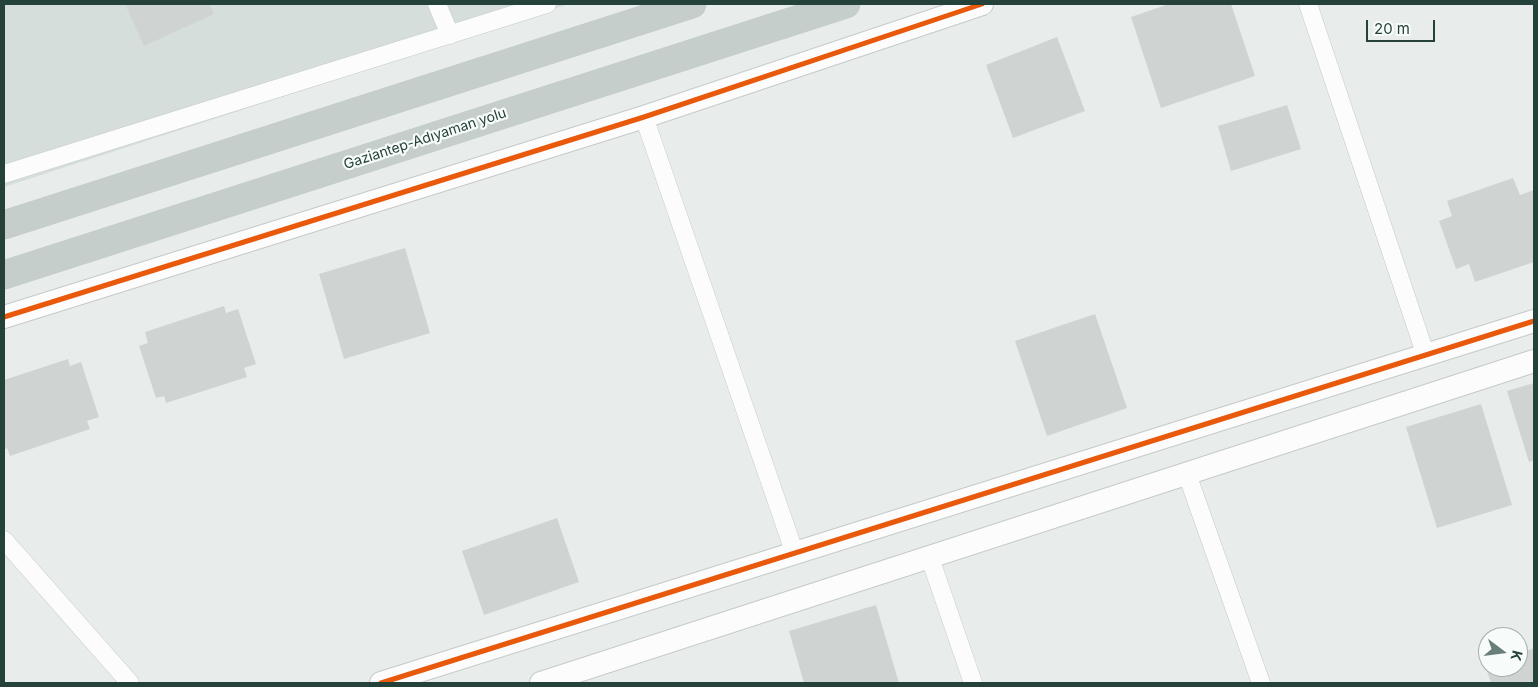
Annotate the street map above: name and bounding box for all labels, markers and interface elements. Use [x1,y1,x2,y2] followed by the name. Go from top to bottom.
[1368,10,1437,42] scale bar
[1374,19,1410,38] text: 20 m
[342,105,508,173] street label: Gaziantep-Adıyaman yolu
[1478,627,1528,677] north arrow
[1507,649,1527,663] text: K

